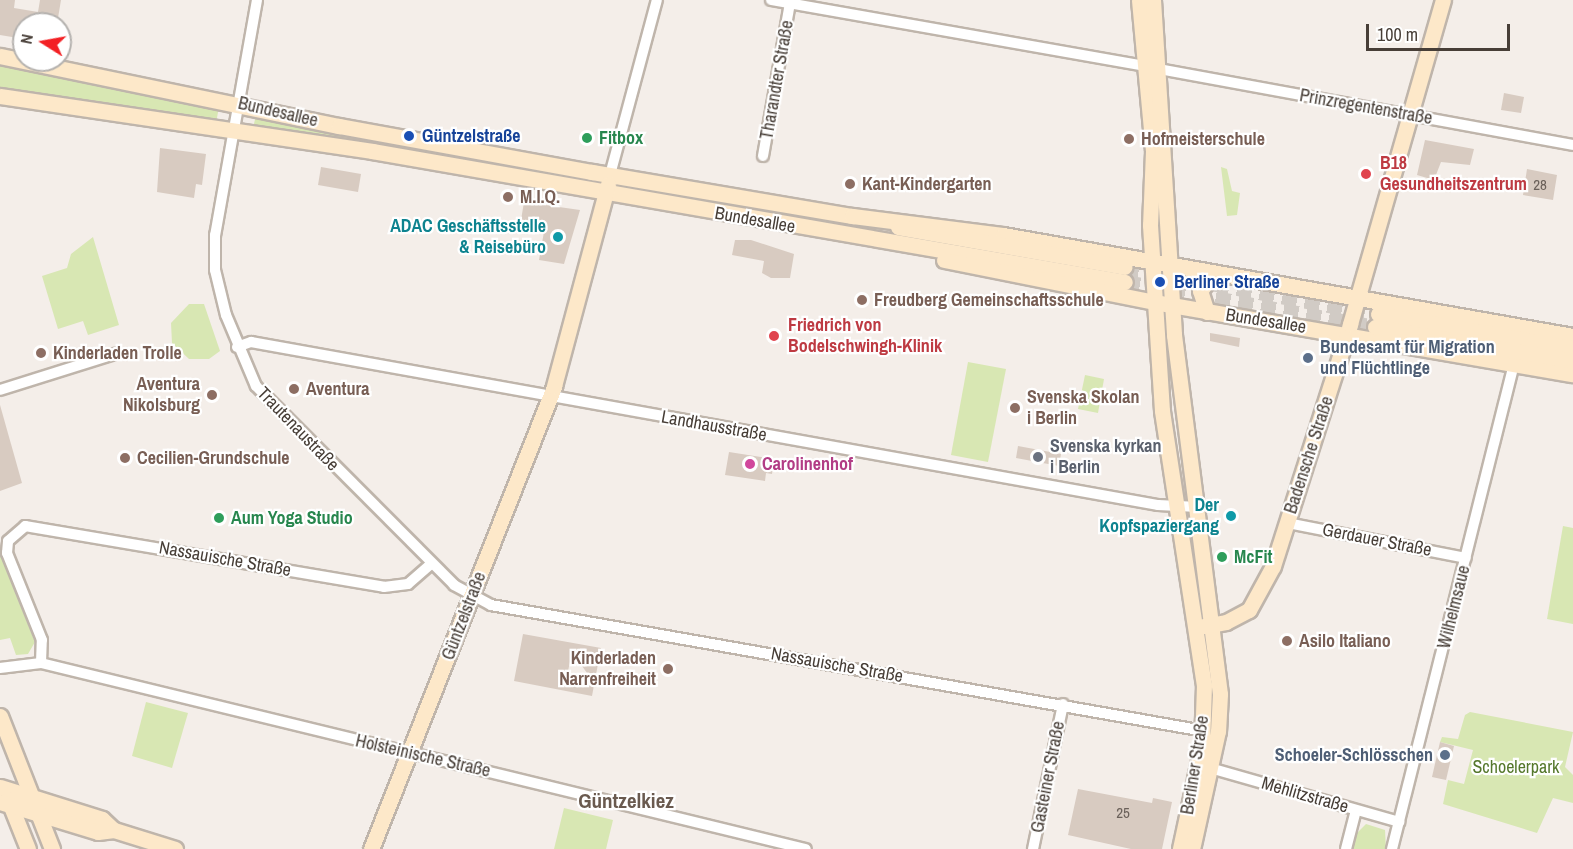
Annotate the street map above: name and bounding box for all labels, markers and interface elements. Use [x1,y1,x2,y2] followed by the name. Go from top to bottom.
[12,12,72,72] north arrow
[1369,12,1513,50] scale bar
[756,19,798,141] street label: Tharandter Straße
[1377,22,1418,47] text: 100 m
[15,32,38,46] text: N
[1298,85,1434,129] street label: Prinzregentenstraße
[236,92,320,132] street label: Bundesallee
[422,125,520,147] place label: Güntzelstraße
[400,127,418,145] marker: Güntzelstraße
[599,127,643,149] place label: Fitbox
[1141,128,1265,150] place label: Hofmeisterschule
[580,131,594,145] marker: Fitbox
[1122,132,1136,146] marker: Hofmeisterschule
[1380,153,1527,195] place label: B18 Gesundheitszentrum
[1357,165,1375,183] marker: B18 Gesundheitszentrum
[862,173,992,195] place label: Kant-Kindergarten
[1533,176,1547,194] house number: 28
[843,177,857,191] marker: Kant-Kindergarten
[520,186,560,208] place label: M.I.Q.
[501,190,515,204] marker: M.I.Q.
[713,202,797,238] street label: Bundesallee
[390,216,546,258] place label: ADAC Geschäftsstelle & Reisebüro
[551,230,565,244] marker: ADAC Geschäftsstelle & Reisebüro
[1174,271,1280,293] place label: Berliner Straße
[1151,273,1169,291] marker: Berliner Straße
[874,289,1104,311] place label: Freudberg Gemeinschaftsschule
[855,293,869,307] marker: Freudberg Gemeinschaftsschule
[1224,304,1308,338] street label: Bundesallee
[788,315,942,358] place label: Friedrich von Bodelschwingh-Klinik
[765,327,783,345] marker: Friedrich von Bodelschwingh-Klinik
[1320,337,1495,380] place label: Bundesamt für Migration und Flüchtlinge
[53,342,182,364] place label: Kinderladen Trolle
[34,346,48,360] marker: Kinderladen Trolle
[1301,351,1315,365] marker: Bundesamt für Migration und Flüchtlinge
[123,374,200,416] place label: Aventura Nikolsburg
[306,378,369,400] place label: Aventura
[253,382,343,476] street label: Trautenaustraße
[287,382,301,396] marker: Aventura
[1027,387,1139,430] place label: Svenska Skolan i Berlin
[205,388,219,402] marker: Aventura Nikolsburg
[1280,394,1338,516] street label: Badensche Straße
[1008,401,1022,415] marker: Svenska Skolan i Berlin
[660,406,768,446] street label: Landhausstraße
[1050,436,1162,478] place label: Svenska kyrkan i Berlin
[137,447,290,469] place label: Cecilien-Grundschule
[1031,450,1045,464] marker: Svenska kyrkan i Berlin
[118,451,132,465] marker: Cecilien-Grundschule
[762,453,853,475] place label: Carolinenhof
[743,457,757,471] marker: Carolinenhof
[1099,495,1219,538] place label: Der Kopfspaziergang
[231,507,353,529] place label: Aum Yoga Studio
[1224,509,1238,523] marker: Der Kopfspaziergang
[212,511,226,525] marker: Aum Yoga Studio
[1321,519,1433,561] street label: Gerdauer Straße
[157,537,293,581] street label: Nassauische Straße
[1234,546,1273,568] place label: McFit
[1215,550,1229,564] marker: McFit
[1433,563,1475,651] street label: Wilhelmsaue
[437,569,491,663] street label: Güntzelstraße
[1299,630,1391,652] place label: Asilo Italiano
[1280,634,1294,648] marker: Asilo Italiano
[769,643,905,687] street label: Nassauische Straße
[559,648,656,690] place label: Kinderladen Narrenfreiheit
[661,662,675,676] marker: Kinderladen Narrenfreiheit
[1177,714,1213,816] street label: Berliner Straße
[1027,719,1069,835] street label: Gasteiner Straße
[353,730,493,782] street label: Holsteinische Straße
[1275,744,1433,766] place label: Schoeler-Schlösschen
[1438,748,1452,762] marker: Schoeler-Schlösschen
[1473,756,1559,778] park label: Schoelerpark
[1259,772,1351,818] street label: Mehlitzstraße
[578,788,674,814] district label: Güntzelkiez
[1116,804,1130,822] house number: 25

